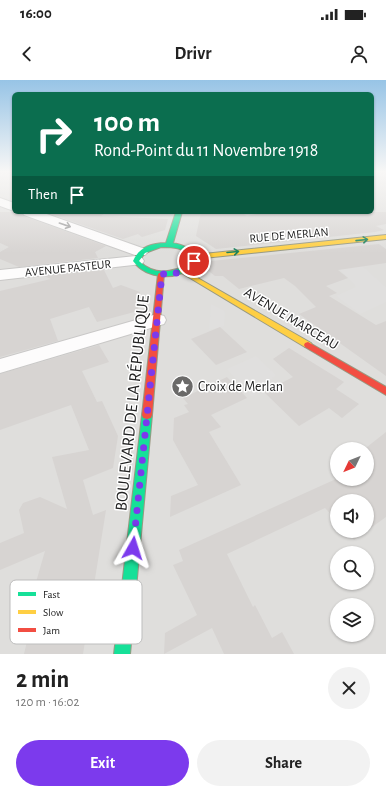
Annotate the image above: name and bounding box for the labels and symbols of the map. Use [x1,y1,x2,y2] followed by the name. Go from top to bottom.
[59,221,71,229] one-way arrow
[249,226,329,244] street label: RUE DE MERLAN
[355,236,368,244] one-way arrow
[177,244,211,278] pin
[226,249,239,256] one-way arrow
[24,257,112,278] street label: AVENUE PASTEUR
[241,285,341,353] street label: AVENUE MARCEAU
[111,294,153,512] street label: BOULEVARD DE LA RÉPUBLIQUE
[169,374,195,400] place icon: Croix de Merlan
[198,380,283,394] place label: Croix de Merlan
[330,442,374,486] north arrow
[112,527,154,569] position arrow
[10,580,142,644] legend
[43,589,61,600] text: Fast
[43,607,64,618] text: Slow
[43,625,60,636] text: Jam

